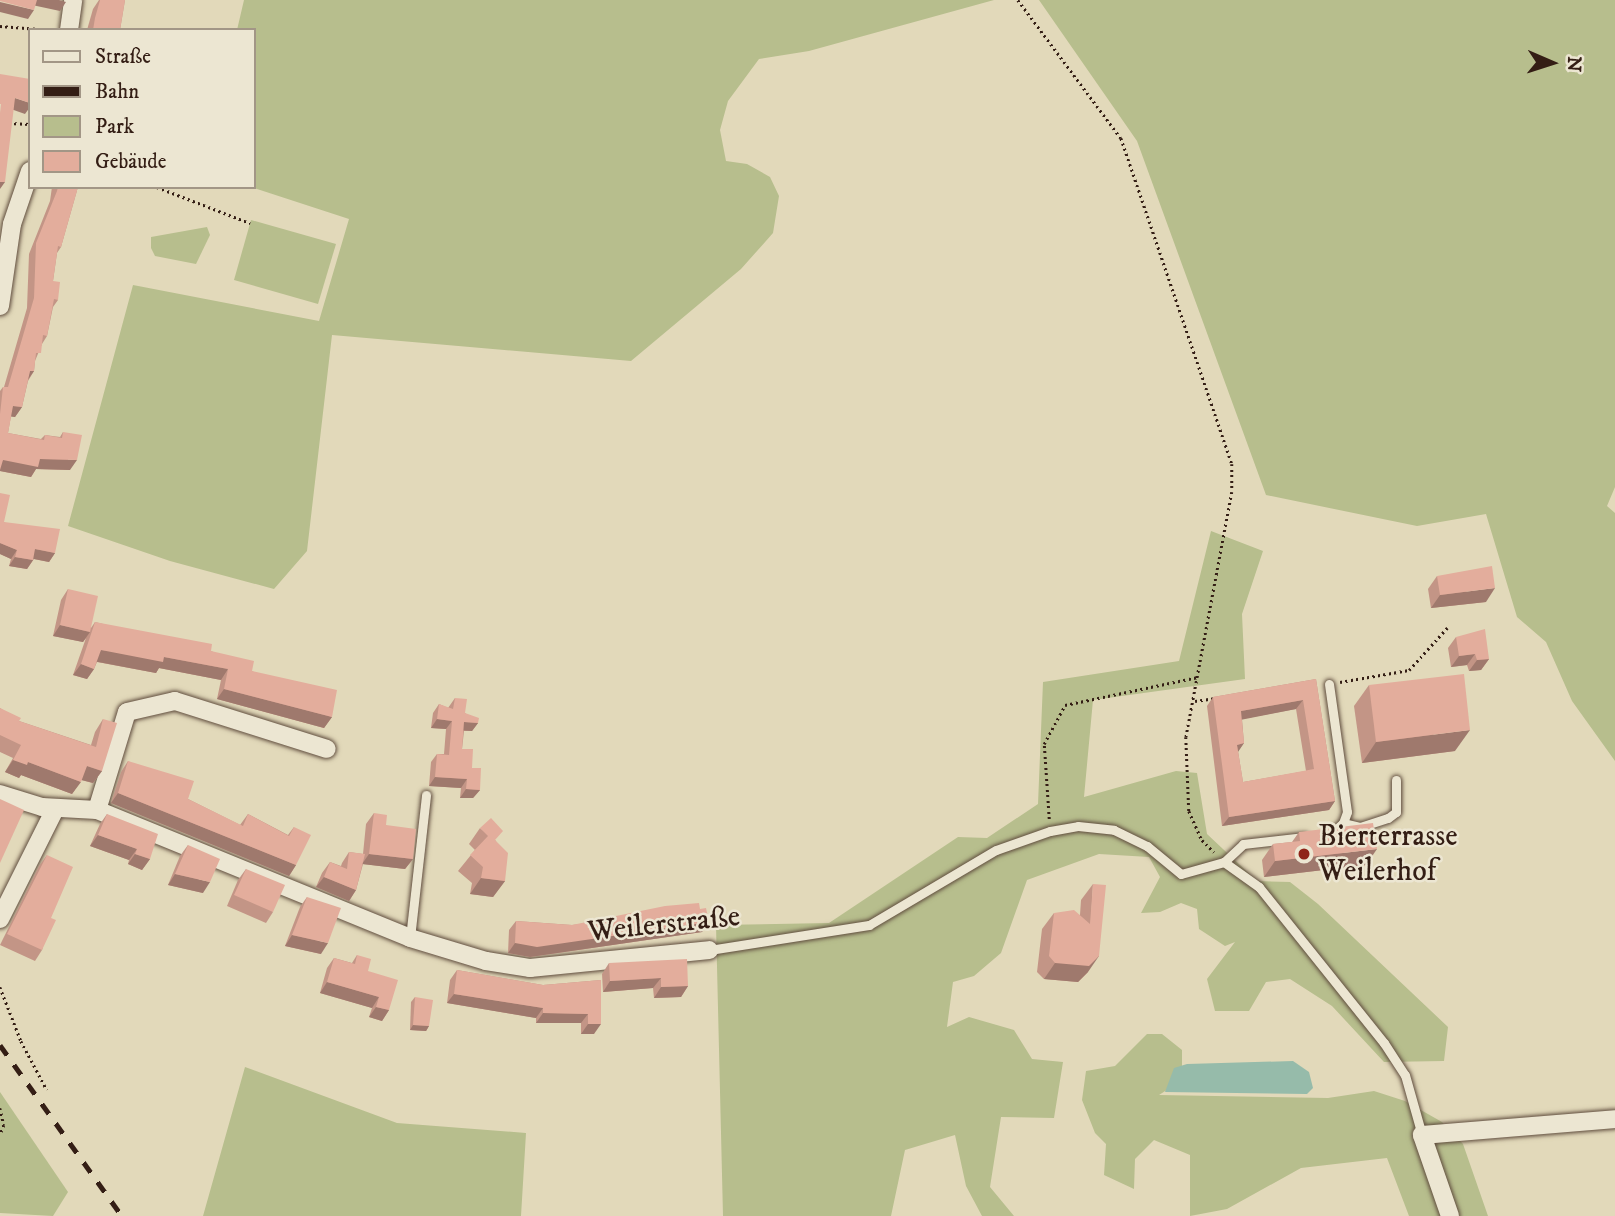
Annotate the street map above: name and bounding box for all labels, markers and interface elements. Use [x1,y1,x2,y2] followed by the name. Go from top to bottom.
[28,28,256,189] legend
[1517,28,1587,98] north arrow
[95,44,151,70] text: Straße
[1562,56,1585,73] text: N
[95,79,139,105] text: Bahn
[95,114,134,140] text: Park
[95,149,166,175] text: Gebäude
[1318,819,1458,890] place label: Bierterrasse Weilerhof
[1296,846,1312,862] marker: Bierterrasse Weilerhof
[586,899,742,951] street label: Weilerstraße

